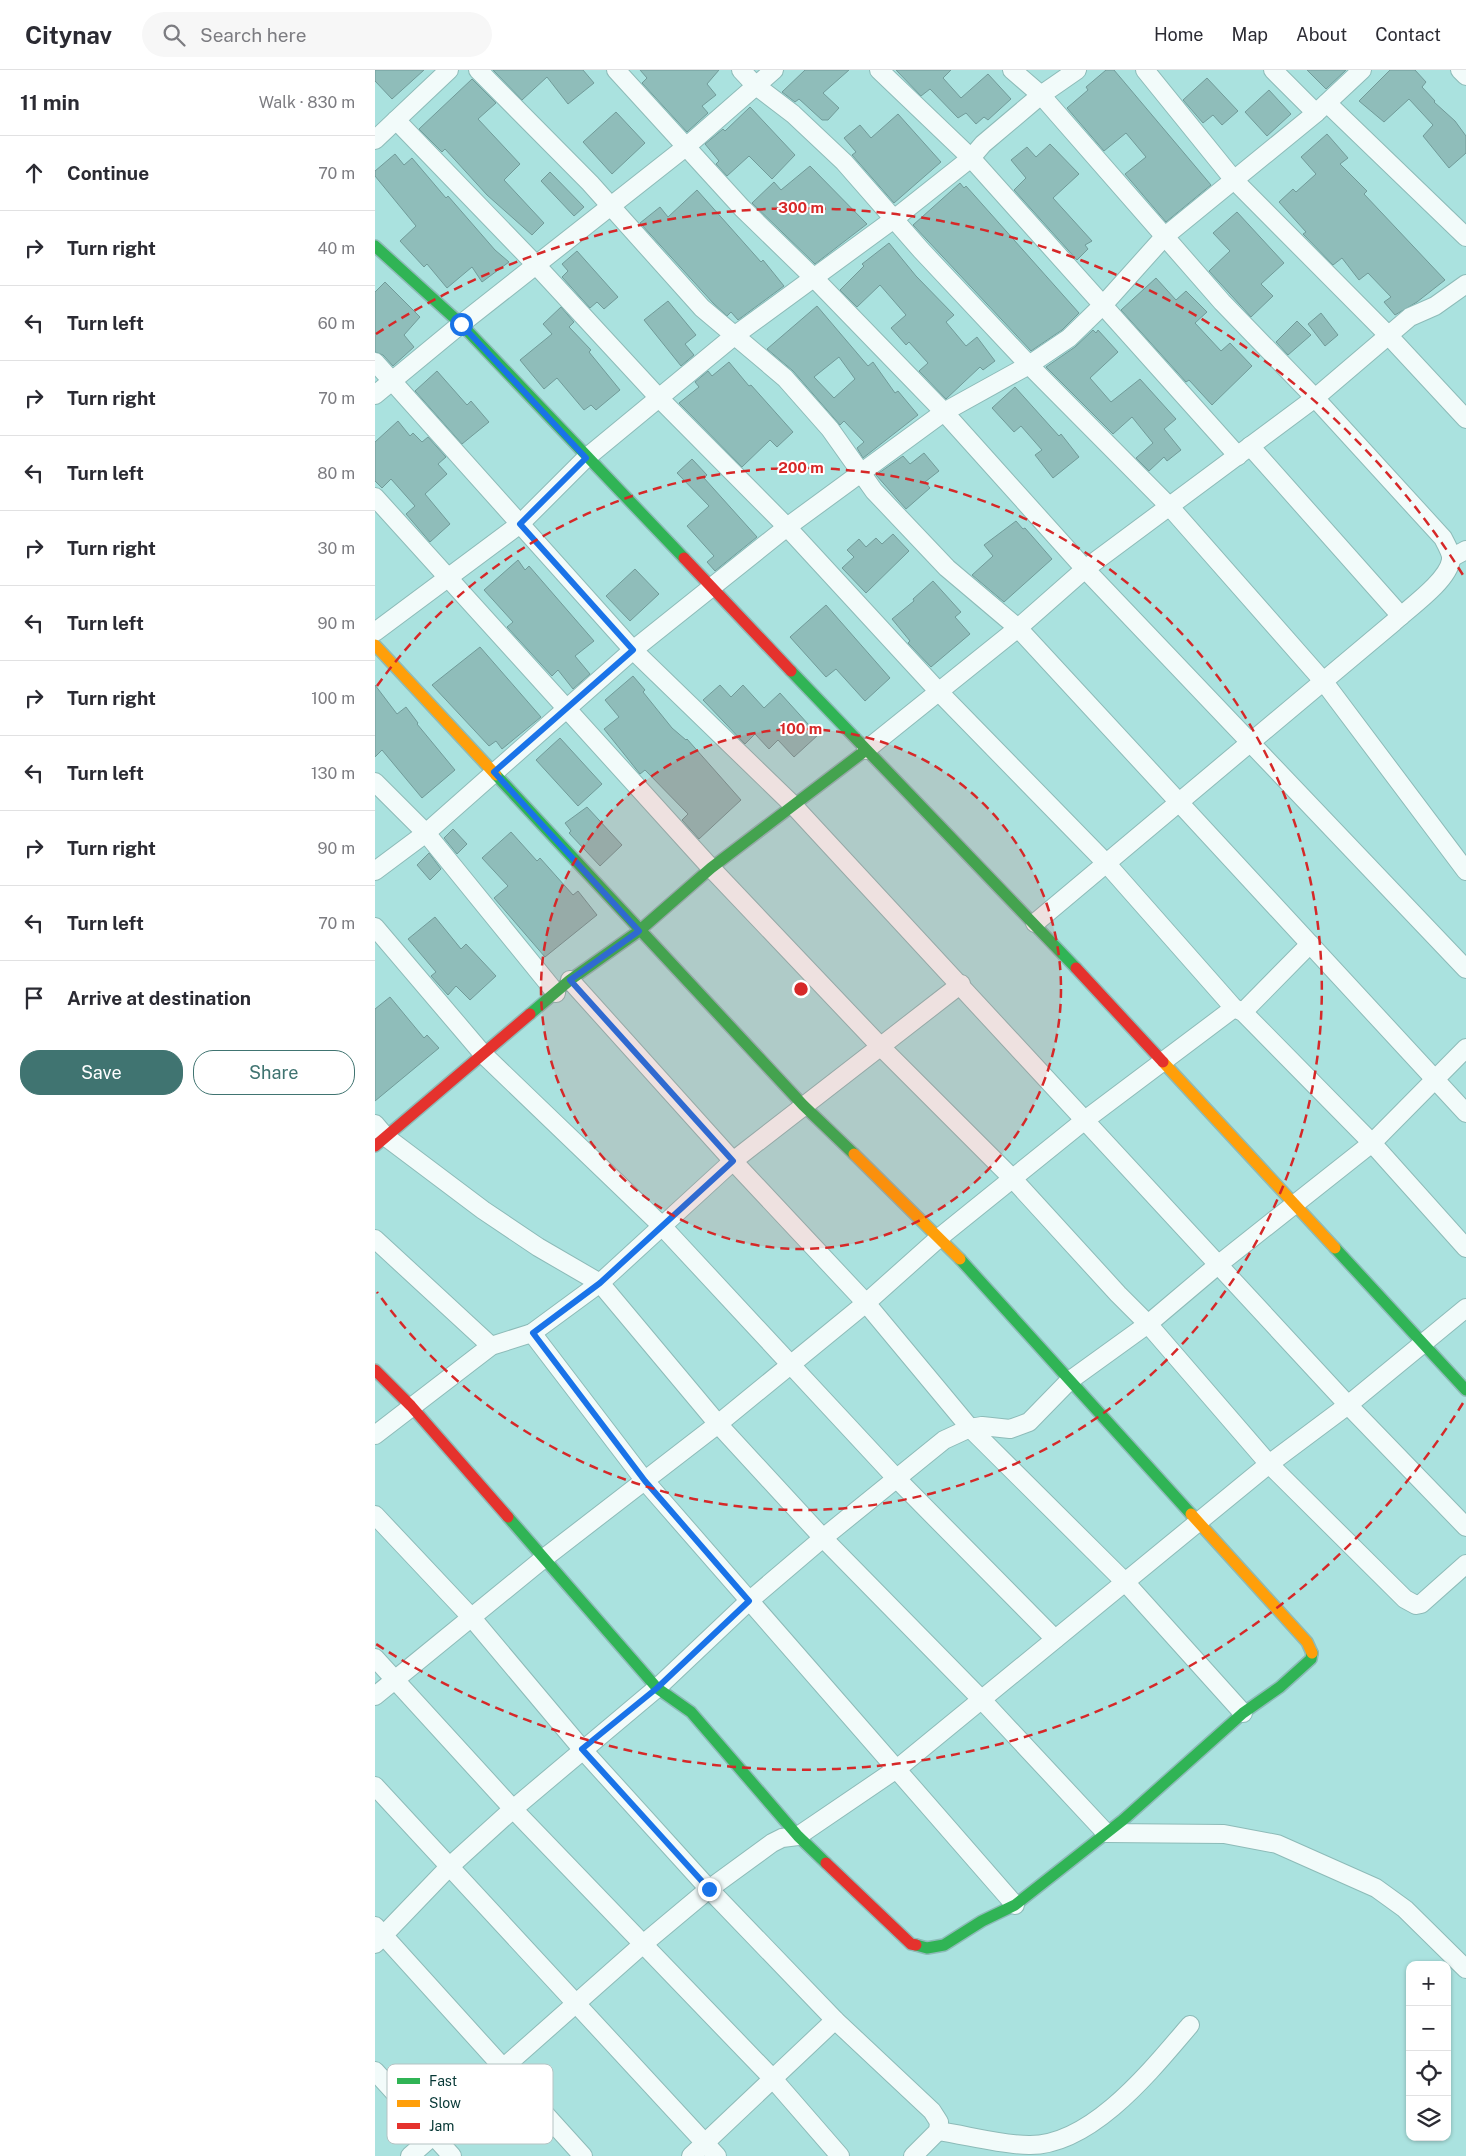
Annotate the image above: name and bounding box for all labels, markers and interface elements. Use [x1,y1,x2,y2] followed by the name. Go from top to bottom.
[142,12,492,57] search box
[25,21,112,49] text: Citynav
[160,21,188,49] icon: search
[200,24,307,46] text: Search here
[1154,24,1204,45] text: Home
[1232,24,1268,45] text: Map
[1296,24,1347,45] text: About
[1375,24,1441,45] text: Contact
[20,90,80,115] text: 11 min
[259,93,355,112] text: Walk · 830 m
[20,159,48,187] icon: ahead
[67,162,149,184] text: Continue
[318,164,355,183] text: 70 m
[778,199,824,216] text: 300 m
[20,234,48,262] icon: right
[67,237,156,259] text: Turn right
[317,239,355,258] text: 40 m
[20,309,48,337] icon: left
[67,312,144,334] text: Turn left
[450,313,473,336] route start
[318,314,355,333] text: 60 m
[20,384,48,412] icon: right
[67,387,156,409] text: Turn right
[318,389,355,408] text: 70 m
[20,459,48,487] icon: left
[778,459,824,476] text: 200 m
[67,462,144,484] text: Turn left
[317,464,355,483] text: 80 m
[20,534,48,562] icon: right
[67,537,156,559] text: Turn right
[318,539,355,558] text: 30 m
[20,609,48,637] icon: left
[67,612,144,634] text: Turn left
[318,614,355,633] text: 90 m
[20,684,48,712] icon: right
[67,687,156,709] text: Turn right
[311,689,355,708] text: 100 m
[780,720,822,737] text: 100 m
[20,759,48,787] icon: left
[67,762,144,784] text: Turn left
[311,764,355,783] text: 130 m
[20,834,48,862] icon: right
[67,837,156,859] text: Turn right
[318,839,355,858] text: 90 m
[20,909,48,937] icon: left
[67,912,144,934] text: Turn left
[318,914,355,933] text: 70 m
[792,980,810,998] centre of rings
[20,984,48,1012] icon: arrive
[67,987,251,1009] text: Arrive at destination
[20,1050,183,1095] button: Save
[193,1050,355,1095] button: Share
[698,1878,721,1901] route end
[1406,1961,1451,2141] map controls
[1406,1961,1451,2006] button: +
[1406,2006,1451,2051] button: −
[1406,2051,1451,2096] button: locate
[387,2064,553,2144] legend
[429,2073,457,2089] text: Fast
[429,2095,461,2111] text: Slow
[1406,2096,1451,2141] button: layers
[429,2118,454,2134] text: Jam

